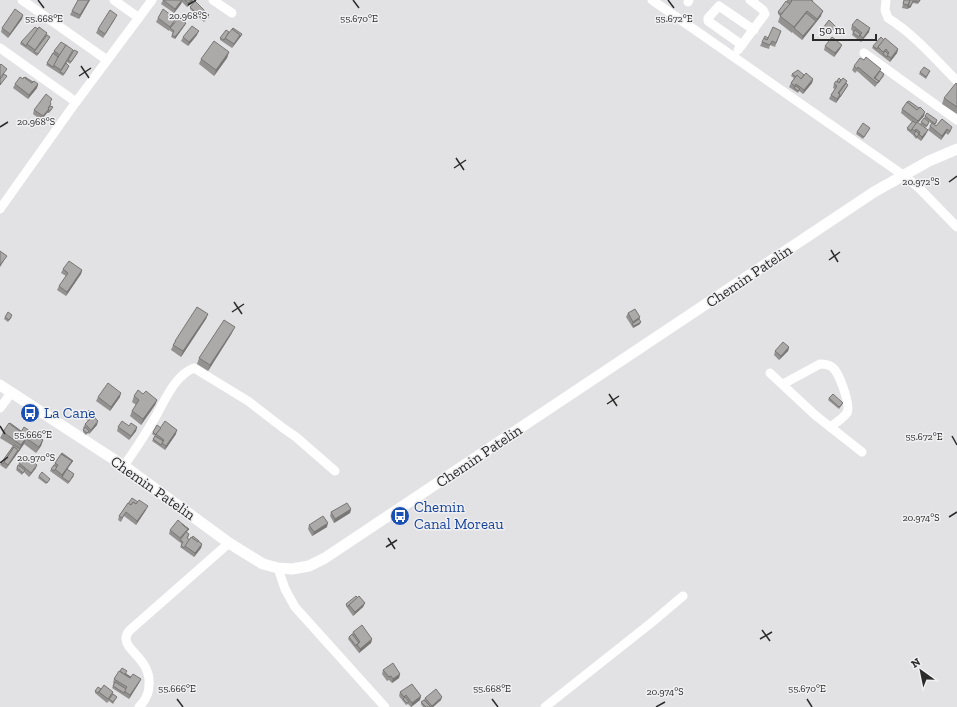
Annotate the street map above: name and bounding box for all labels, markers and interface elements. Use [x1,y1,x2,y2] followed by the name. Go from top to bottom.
[169,10,207,22] text: 20.968°S
[25,13,63,25] text: 55.668°E
[340,13,378,25] text: 55.670°E
[655,13,693,25] text: 55.672°E
[813,16,876,42] scale bar
[819,23,846,37] text: 50 m
[17,116,55,128] text: 20.968°S
[902,176,940,188] text: 20.972°S
[703,241,796,311] street label: Chemin Patelin
[19,402,41,424] bus stop icon: La Cane
[44,404,95,422] place label: La Cane
[433,421,526,491] street label: Chemin Patelin
[14,429,52,441] text: 55.666°E
[905,431,943,443] text: 55.672°E
[17,452,55,464] text: 20.970°S
[107,452,199,524] street label: Chemin Patelin
[414,498,504,533] place label: Chemin Canal Moreau
[389,505,411,527] bus stop icon: Chemin Canal Moreau
[902,512,940,524] text: 20.974°S
[901,651,941,691] north arrow
[909,655,923,671] text: N
[158,683,196,695] text: 55.666°E
[473,683,511,695] text: 55.668°E
[788,683,826,695] text: 55.670°E
[646,686,684,698] text: 20.974°S

